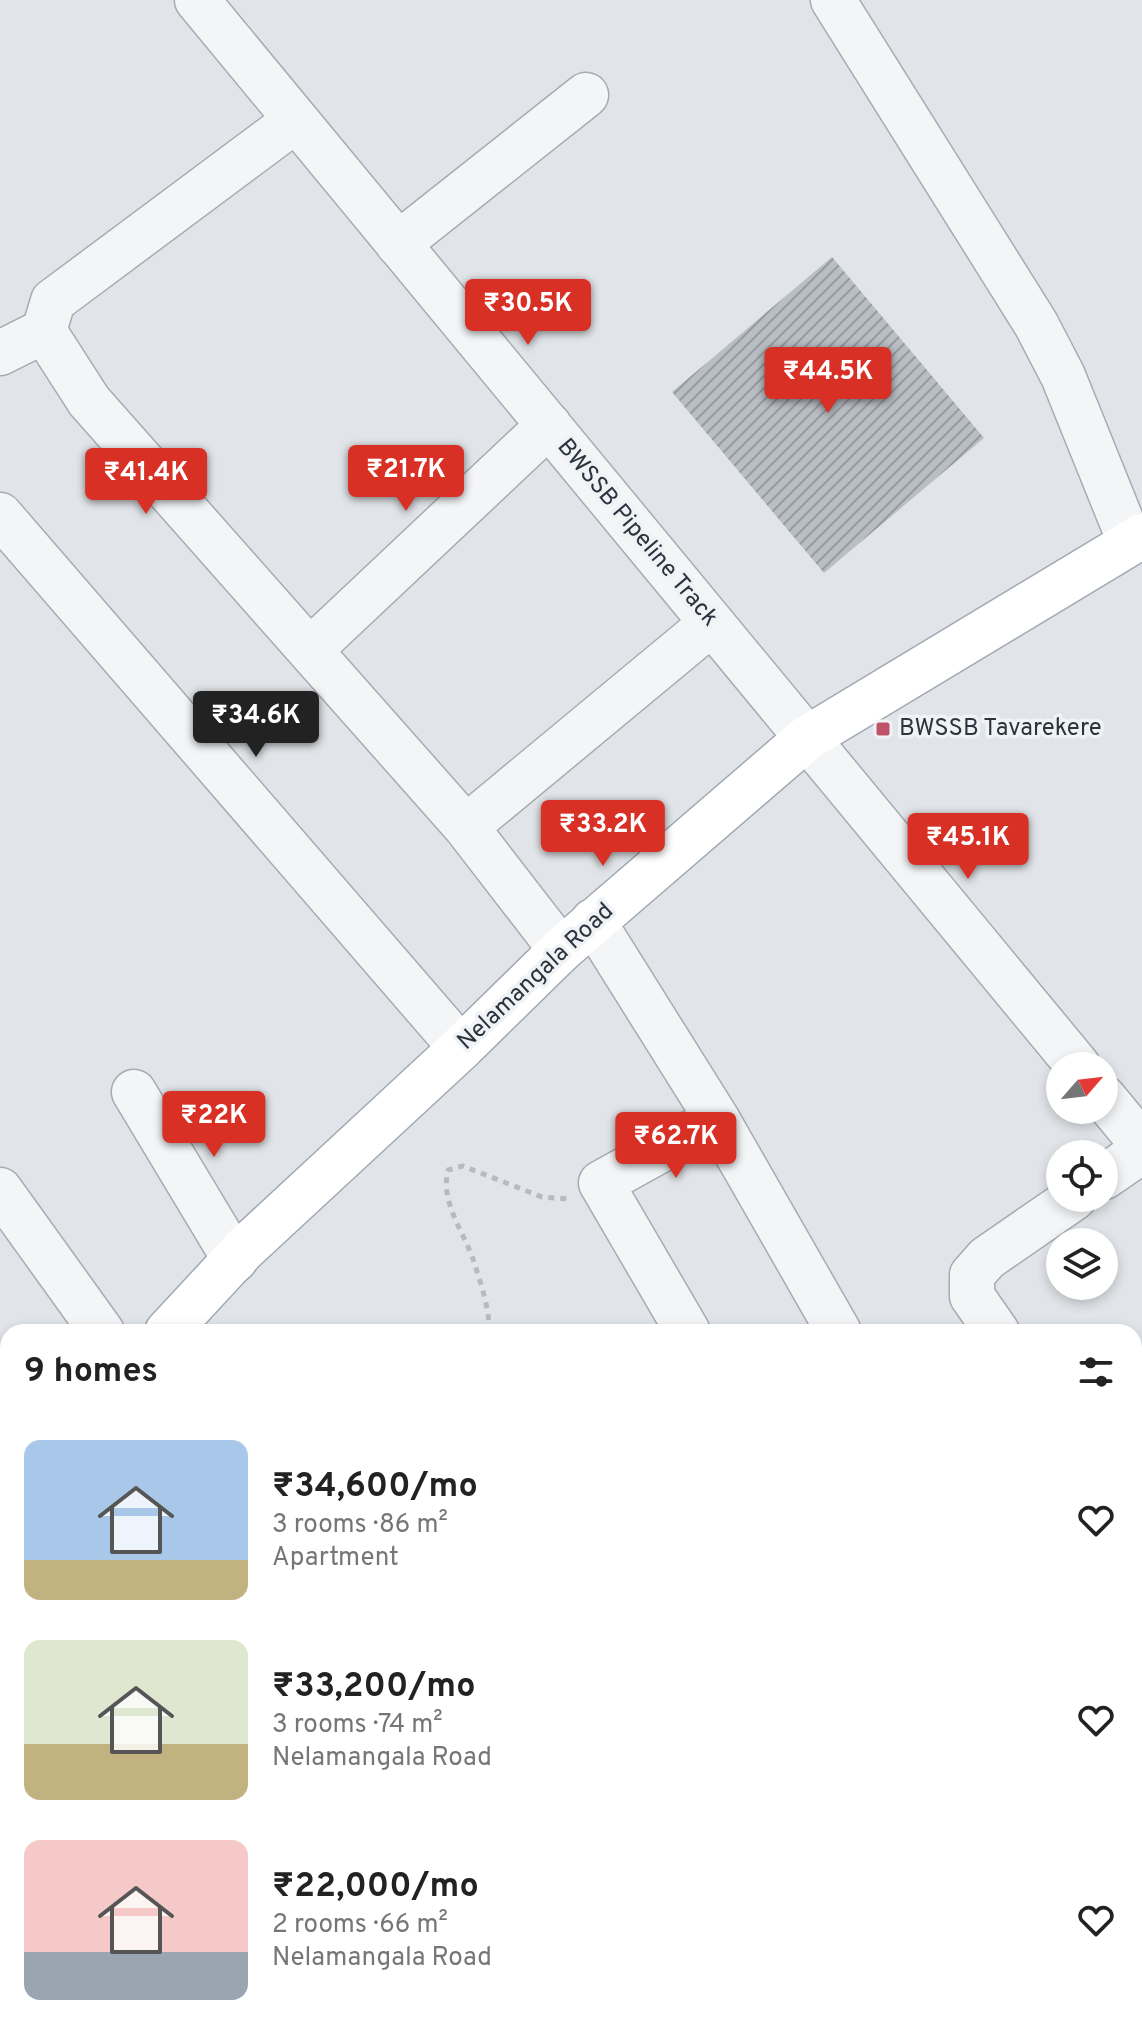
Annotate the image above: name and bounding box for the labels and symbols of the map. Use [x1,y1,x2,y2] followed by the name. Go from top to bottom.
[463,279,593,347] pin: ₹30.5K
[763,347,893,415] pin: ₹44.5K
[550,433,724,633] street label: BWSSB Pipeline Track
[341,445,471,513] pin: ₹21.7K
[81,448,211,516] pin: ₹41.4K
[191,691,321,759] pin: ₹34.6K
[899,714,1102,744] place label: BWSSB Tavarekere
[874,720,892,738] marker: BWSSB Tavarekere
[538,800,668,868] pin: ₹33.2K
[903,813,1033,881] pin: ₹45.1K
[452,897,620,1057] street label: Nelamangala Road
[1046,1052,1118,1124] north arrow
[167,1091,261,1159] pin: ₹22K
[611,1112,741,1180] pin: ₹62.7K

